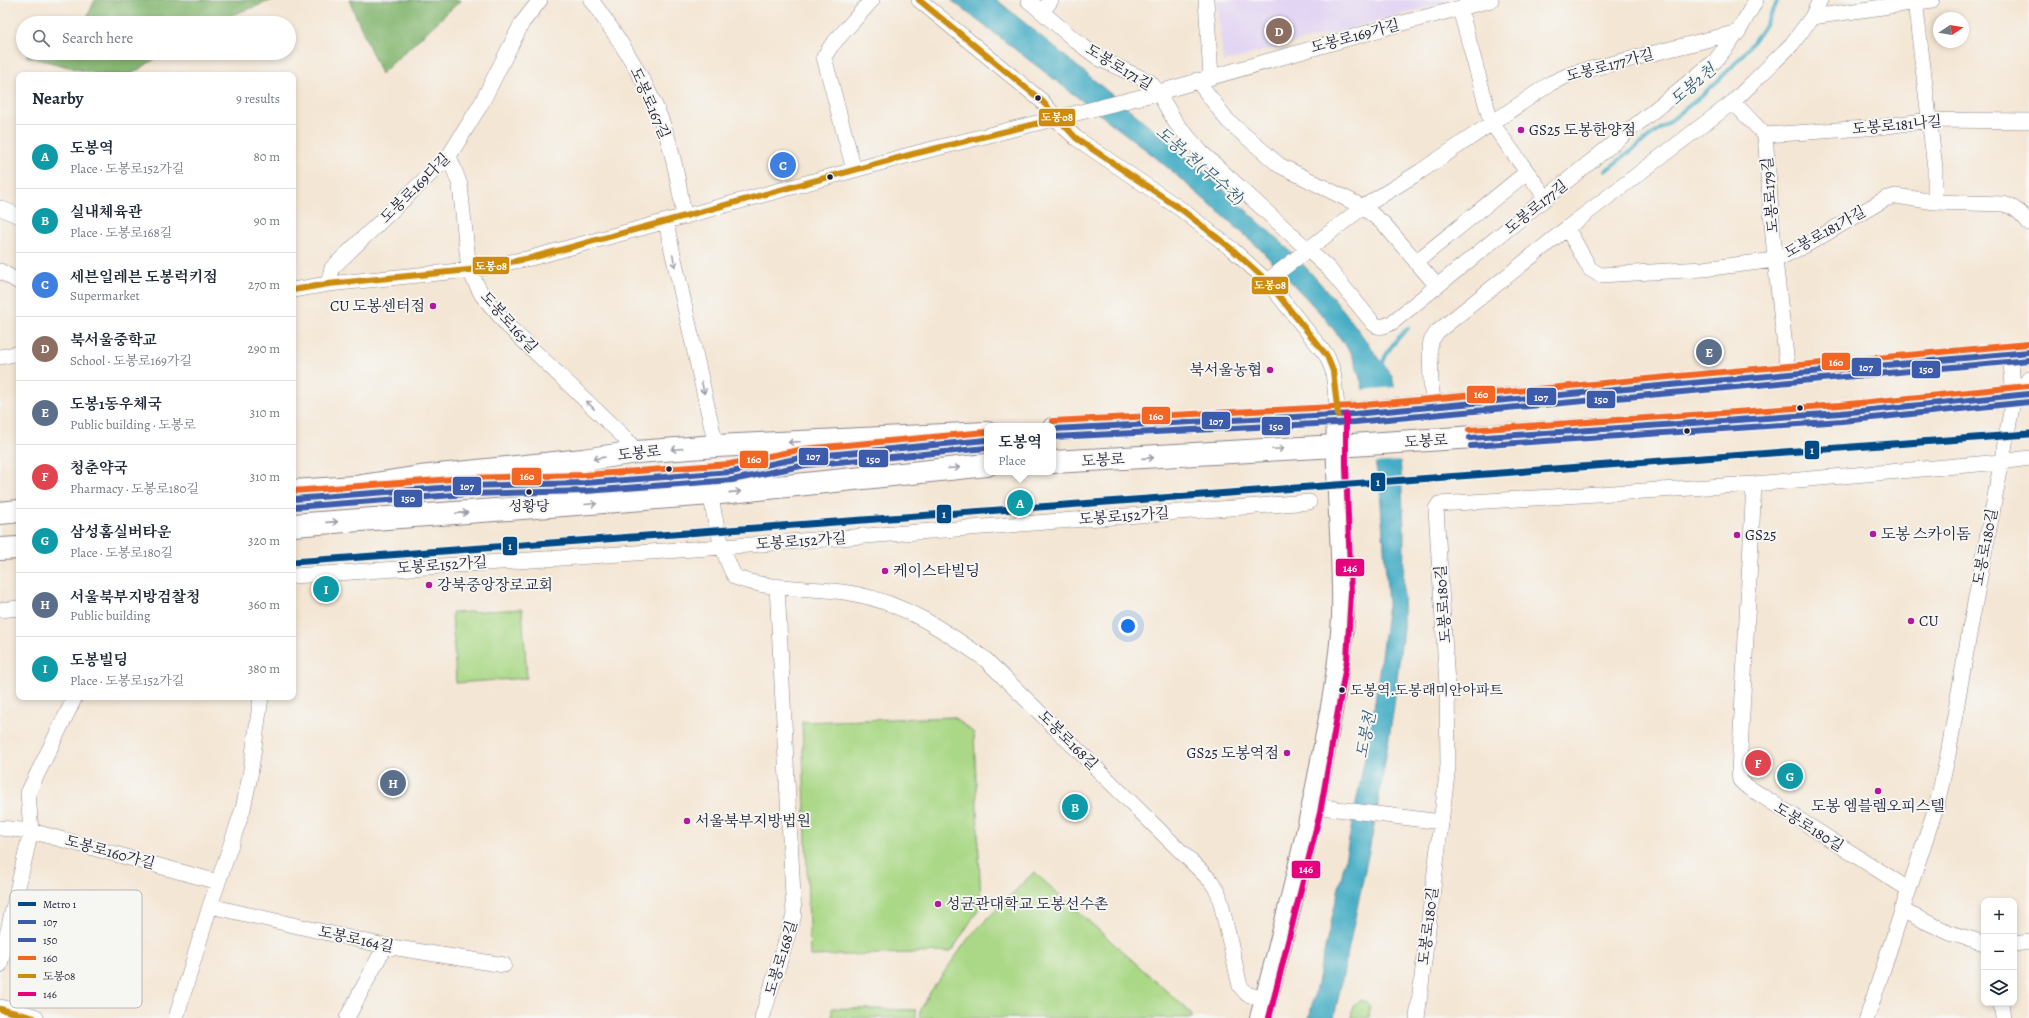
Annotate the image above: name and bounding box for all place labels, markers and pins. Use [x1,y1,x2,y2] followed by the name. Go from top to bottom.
[1266,16,1292,46] pin: D
[1033,93,1043,103] unlabelled marker
[1529,120,1636,140] place label: GS25 도봉한양점
[1516,125,1526,135] marker: GS25 도봉한양점
[770,150,796,180] pin: C
[825,172,835,182] unlabelled marker
[330,296,425,316] place label: CU 도봉센터점
[428,301,438,311] marker: CU 도봉센터점
[1696,337,1722,367] pin: E
[1190,360,1262,380] place label: 북서울농협
[1265,365,1275,375] marker: 북서울농협
[1795,403,1805,413] unlabelled marker
[1682,426,1692,436] unlabelled marker
[664,464,674,474] unlabelled marker
[524,487,534,497] marker: 성황당
[1007,488,1033,518] pin: A
[509,497,550,516] place label: 성황당
[1881,524,1971,544] place label: 도봉 스카이돔
[1745,525,1777,545] place label: GS25
[1868,529,1878,539] marker: 도봉 스카이돔
[1732,530,1742,540] marker: GS25
[893,561,980,581] place label: 케이스타빌딩
[880,566,890,576] marker: 케이스타빌딩
[313,574,339,604] pin: I
[437,575,553,595] place label: 강북중앙장로교회
[424,580,434,590] marker: 강북중앙장로교회
[1919,611,1939,631] place label: CU
[1906,616,1916,626] marker: CU
[1350,681,1504,700] place label: 도봉역.도봉래미안아파트
[1337,685,1347,695] marker: 도봉역.도봉래미안아파트
[1187,743,1279,763] place label: GS25 도봉역점
[1282,748,1292,758] marker: GS25 도봉역점
[1745,748,1771,778] pin: F
[1777,761,1803,791] pin: G
[380,768,406,798] pin: H
[1873,786,1883,796] marker: 도봉 엠블렘오피스텔
[1062,792,1088,822] pin: B
[1811,796,1945,816] place label: 도봉 엠블렘오피스텔
[695,811,811,831] place label: 서울북부지방법원
[682,816,692,826] marker: 서울북부지방법원
[946,894,1109,914] place label: 성균관대학교 도봉선수촌
[933,899,943,909] marker: 성균관대학교 도봉선수촌

